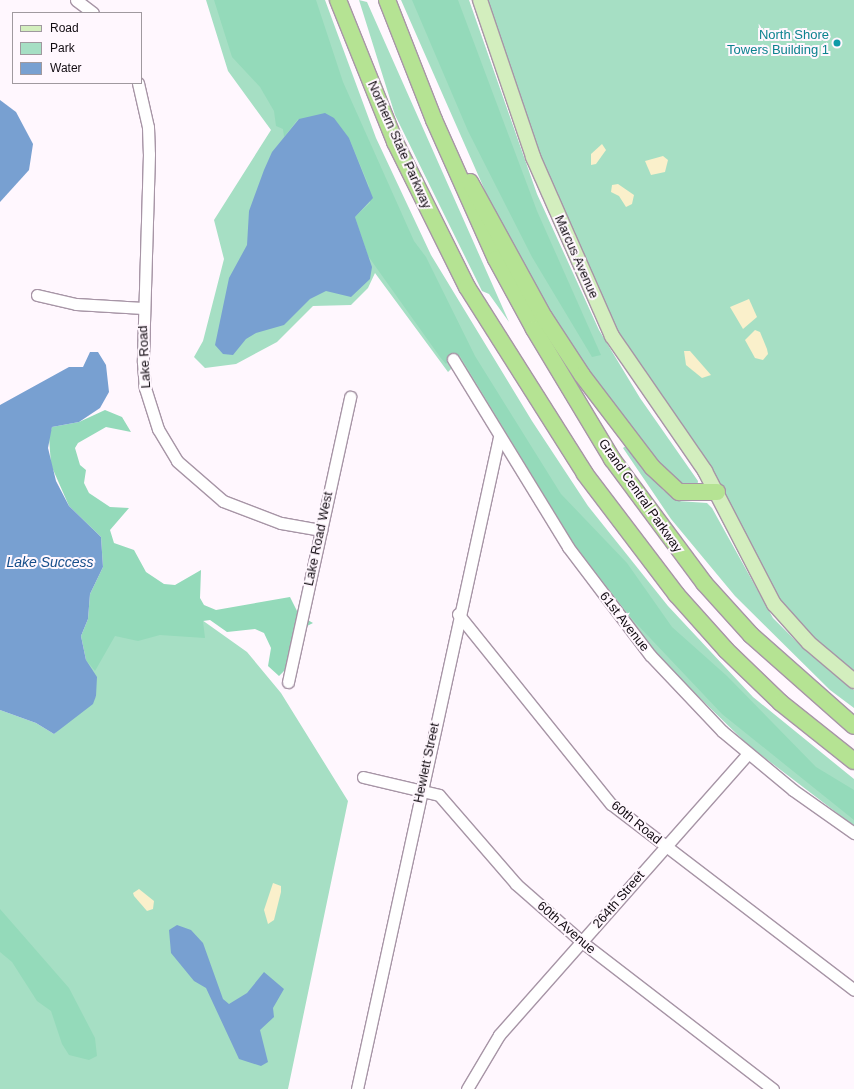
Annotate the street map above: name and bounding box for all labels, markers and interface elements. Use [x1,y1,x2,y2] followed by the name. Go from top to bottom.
[12,12,142,84] legend
[50,21,79,35] text: Road
[727,28,829,59] place label: North Shore Towers Building 1
[832,38,842,48] marker: North Shore Towers Building 1
[50,41,75,55] text: Park
[50,61,82,75] text: Water
[364,79,434,211] street label: Northern State Parkway
[551,213,601,301] street label: Marcus Avenue
[136,325,154,389] street label: Lake Road
[595,436,685,556] street label: Grand Central Parkway
[301,490,337,588] street label: Lake Road West
[6,554,94,570] water label: Lake Success
[596,589,652,655] street label: 61st Avenue
[411,721,443,805] street label: Hewlett Street
[608,798,664,848] street label: 60th Road
[590,868,648,932] street label: 264th Street
[533,898,599,958] street label: 60th Avenue

